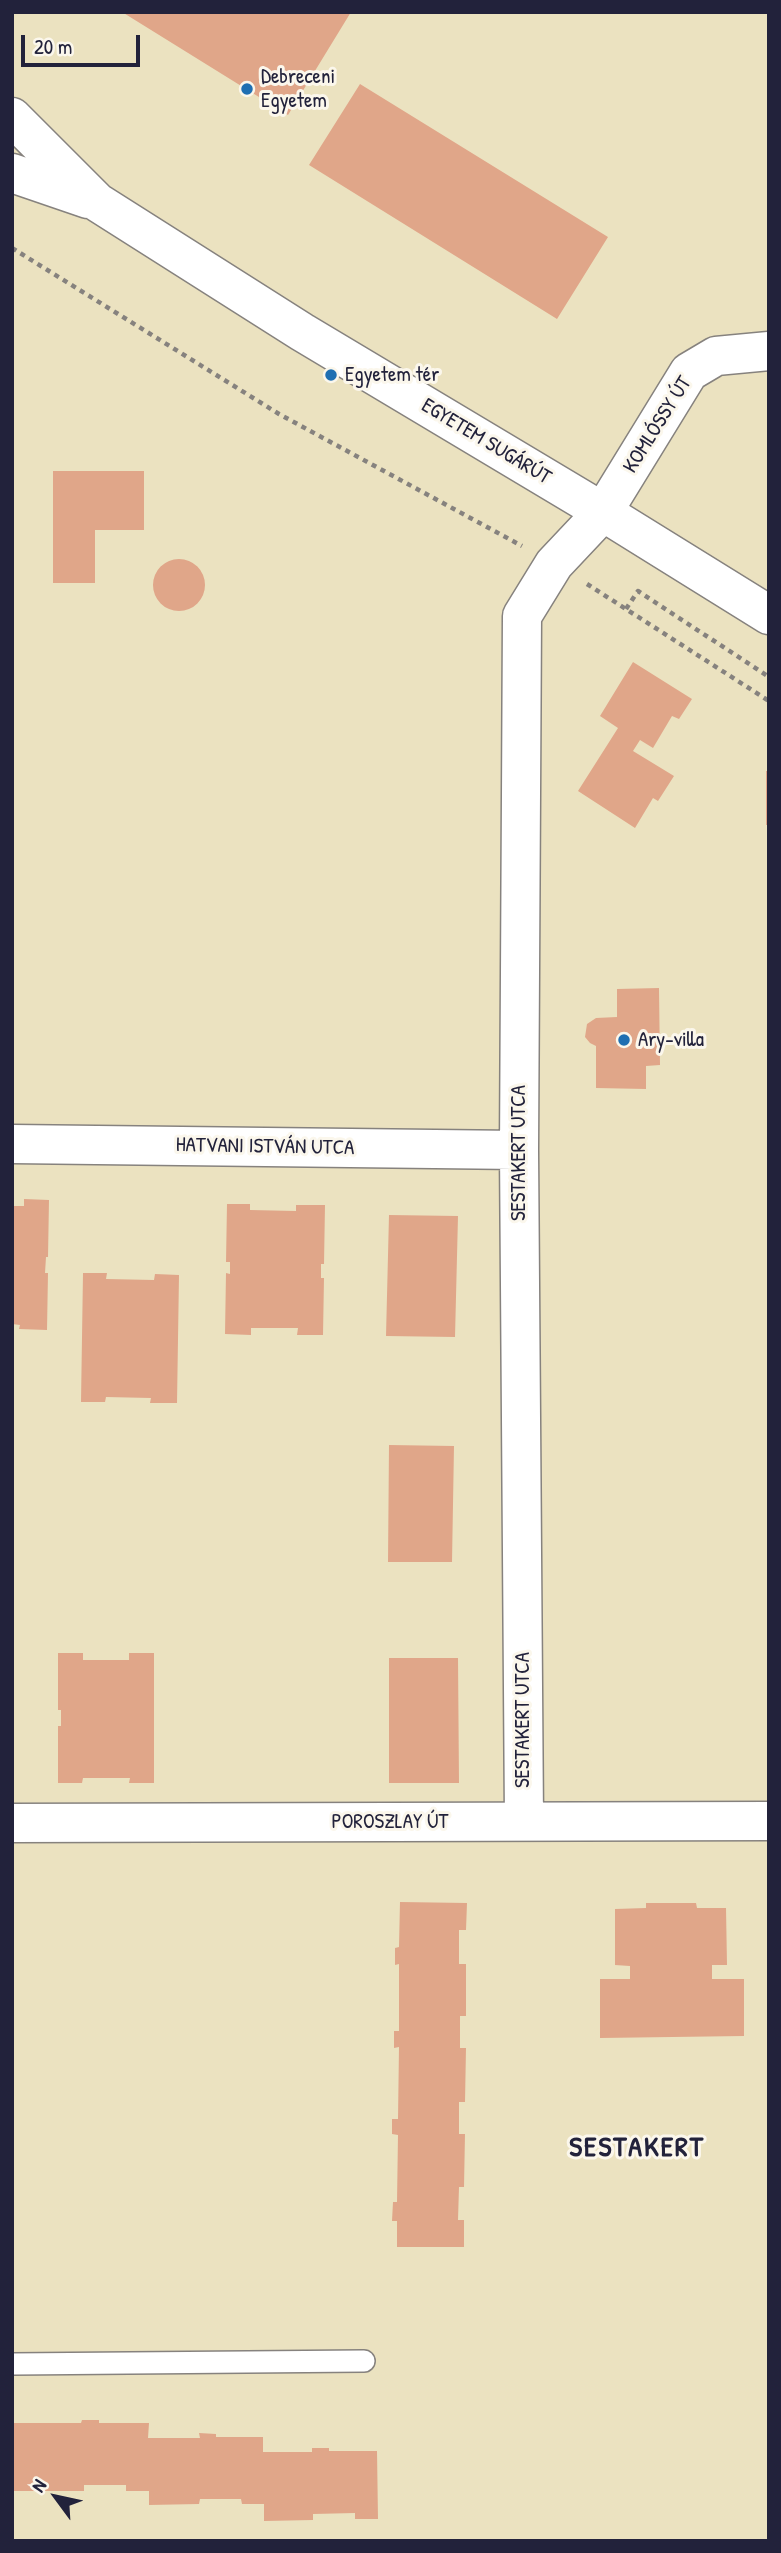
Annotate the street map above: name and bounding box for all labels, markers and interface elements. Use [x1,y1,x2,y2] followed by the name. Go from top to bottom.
[24,21,144,65] scale bar
[34,32,72,61] text: 20 m
[261,64,335,114] place label: Debreceni Egyetem
[239,81,255,97] marker: Debreceni Egyetem
[345,362,439,388] place label: Egyetem tér
[323,367,339,383] marker: Egyetem tér
[618,372,698,478] street label: KOMLÓSSY ÚT
[417,393,555,491] street label: EGYETEM SUGÁRÚT
[638,1027,704,1053] place label: Ary-villa
[616,1032,632,1048] marker: Ary-villa
[506,1085,532,1221] street label: SESTAKERT UTCA
[176,1133,354,1161] street label: HATVANI ISTVÁN UTCA
[510,1652,536,1788] street label: SESTAKERT UTCA
[332,1809,448,1835] street label: POROSZLAY ÚT
[570,2132,704,2166] district label: SESTAKERT
[21,2462,91,2532] north arrow
[25,2474,52,2497] text: N

